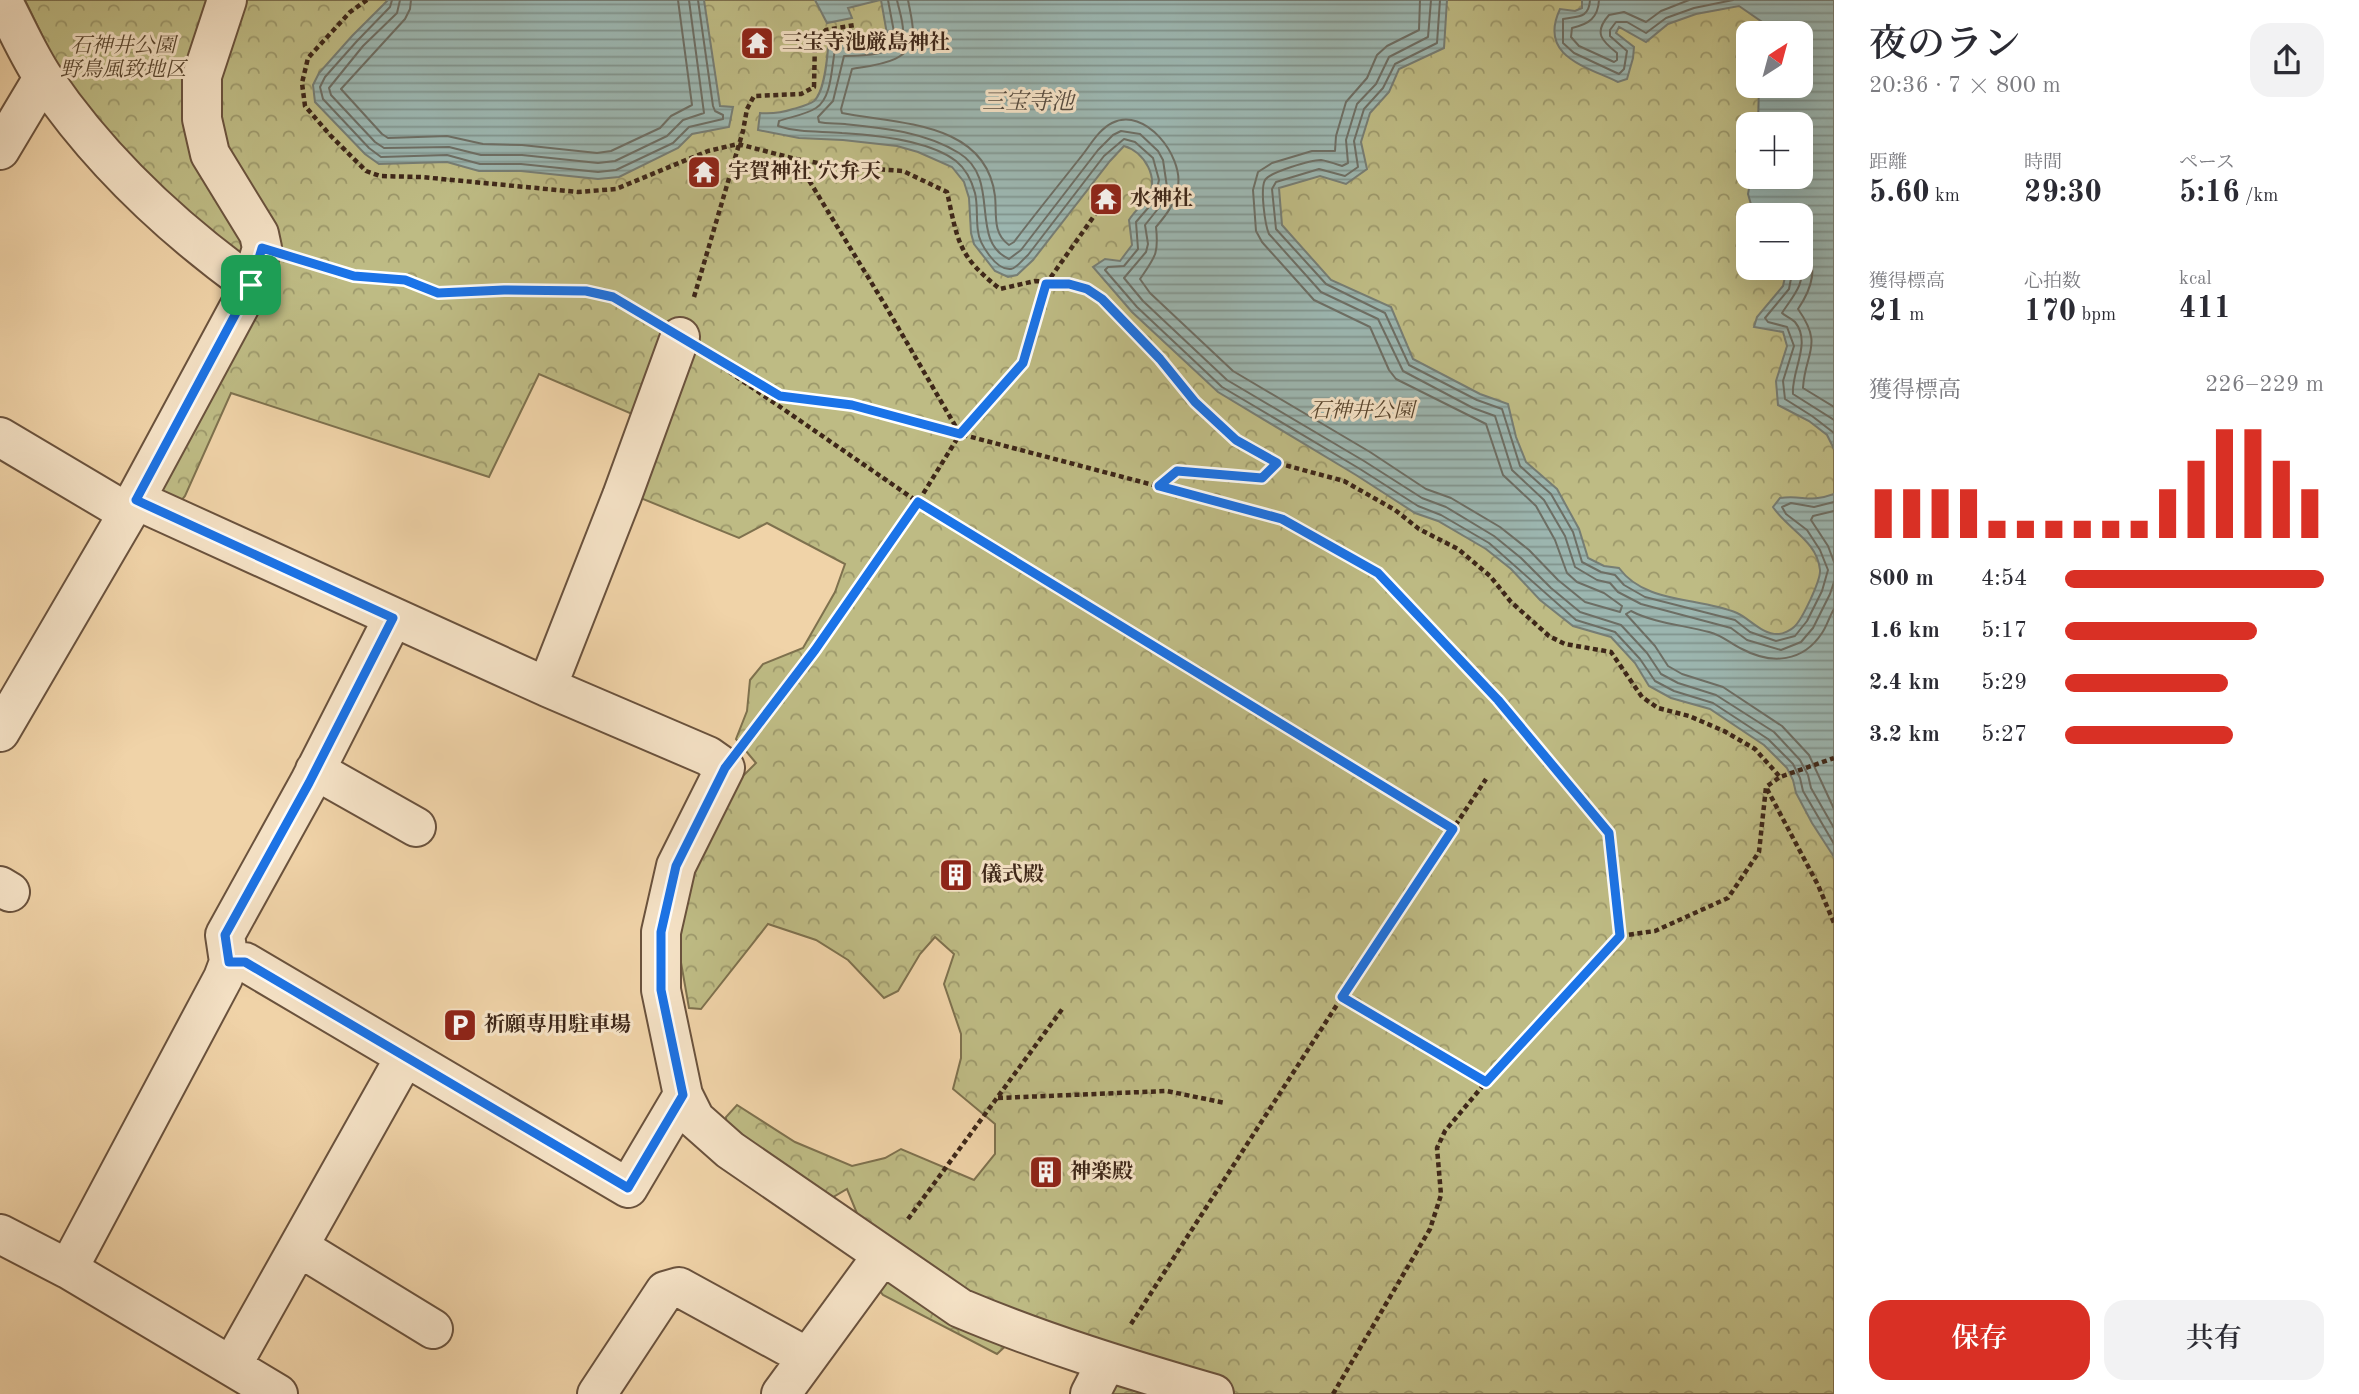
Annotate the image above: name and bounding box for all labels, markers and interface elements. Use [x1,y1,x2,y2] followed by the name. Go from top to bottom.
[1736,21,1813,98] north arrow
[1736,21,1813,280] map controls
[2250,23,2324,97] button: share
[738,24,776,62] temple icon: 三宝寺池厳島神社
[1869,27,2021,65] text: 夜のラン
[782,30,950,54] place label: 三宝寺池厳島神社
[60,34,189,81] park label: 石神井公園 野鳥風致地区
[1869,74,2061,97] text: 20:36 · 7 × 800 m
[982,89,1077,114] water label: 三宝寺池
[1736,112,1813,189] button: +
[685,153,723,191] temple icon: 宇賀神社 穴弁天
[1869,154,1907,173] text: 距離
[2024,154,2062,173] text: 時間
[2179,154,2235,173] text: ペース
[728,160,881,183] place label: 宇賀神社 穴弁天
[1869,178,1930,208] text: 5.60
[2024,178,2102,208] text: 29:30
[2179,178,2240,208] text: 5:16
[1087,180,1125,218] temple icon: 水神社
[1130,187,1193,210] place label: 水神社
[1930,187,1960,206] text: km
[2240,187,2278,206] text: /km
[1736,203,1813,280] button: −
[221,255,281,315] pin
[232,266,270,304] icon: arrive
[2179,270,2212,289] text: kcal
[1869,273,1945,292] text: 獲得標高
[2024,273,2081,292] text: 心拍数
[2179,294,2231,324] text: 411
[1869,297,1904,327] text: 21
[2024,297,2076,327] text: 170
[1904,306,1924,325] text: m
[2076,306,2116,325] text: bpm
[2205,373,2324,396] text: 226–229 m
[1869,379,1961,402] text: 獲得標高
[1310,399,1417,422] park label: 石神井公園
[1869,567,1934,590] text: 800 m
[1981,567,2027,590] text: 4:54
[1869,619,1940,642] text: 1.6 km
[1981,619,2027,642] text: 5:17
[1869,671,1940,694] text: 2.4 km
[1981,671,2027,694] text: 5:29
[1869,723,1940,746] text: 3.2 km
[1981,723,2027,746] text: 5:27
[937,856,975,894] building icon: 儀式殿
[981,863,1044,886] place label: 儀式殿
[441,1006,479,1044] parking icon: 祈願専用駐車場
[484,1013,631,1036] place label: 祈願専用駐車場
[1027,1153,1065,1191] building icon: 神楽殿
[1070,1160,1133,1183] place label: 神楽殿
[1869,1300,2090,1380] button: 保存
[2104,1300,2324,1380] button: 共有

